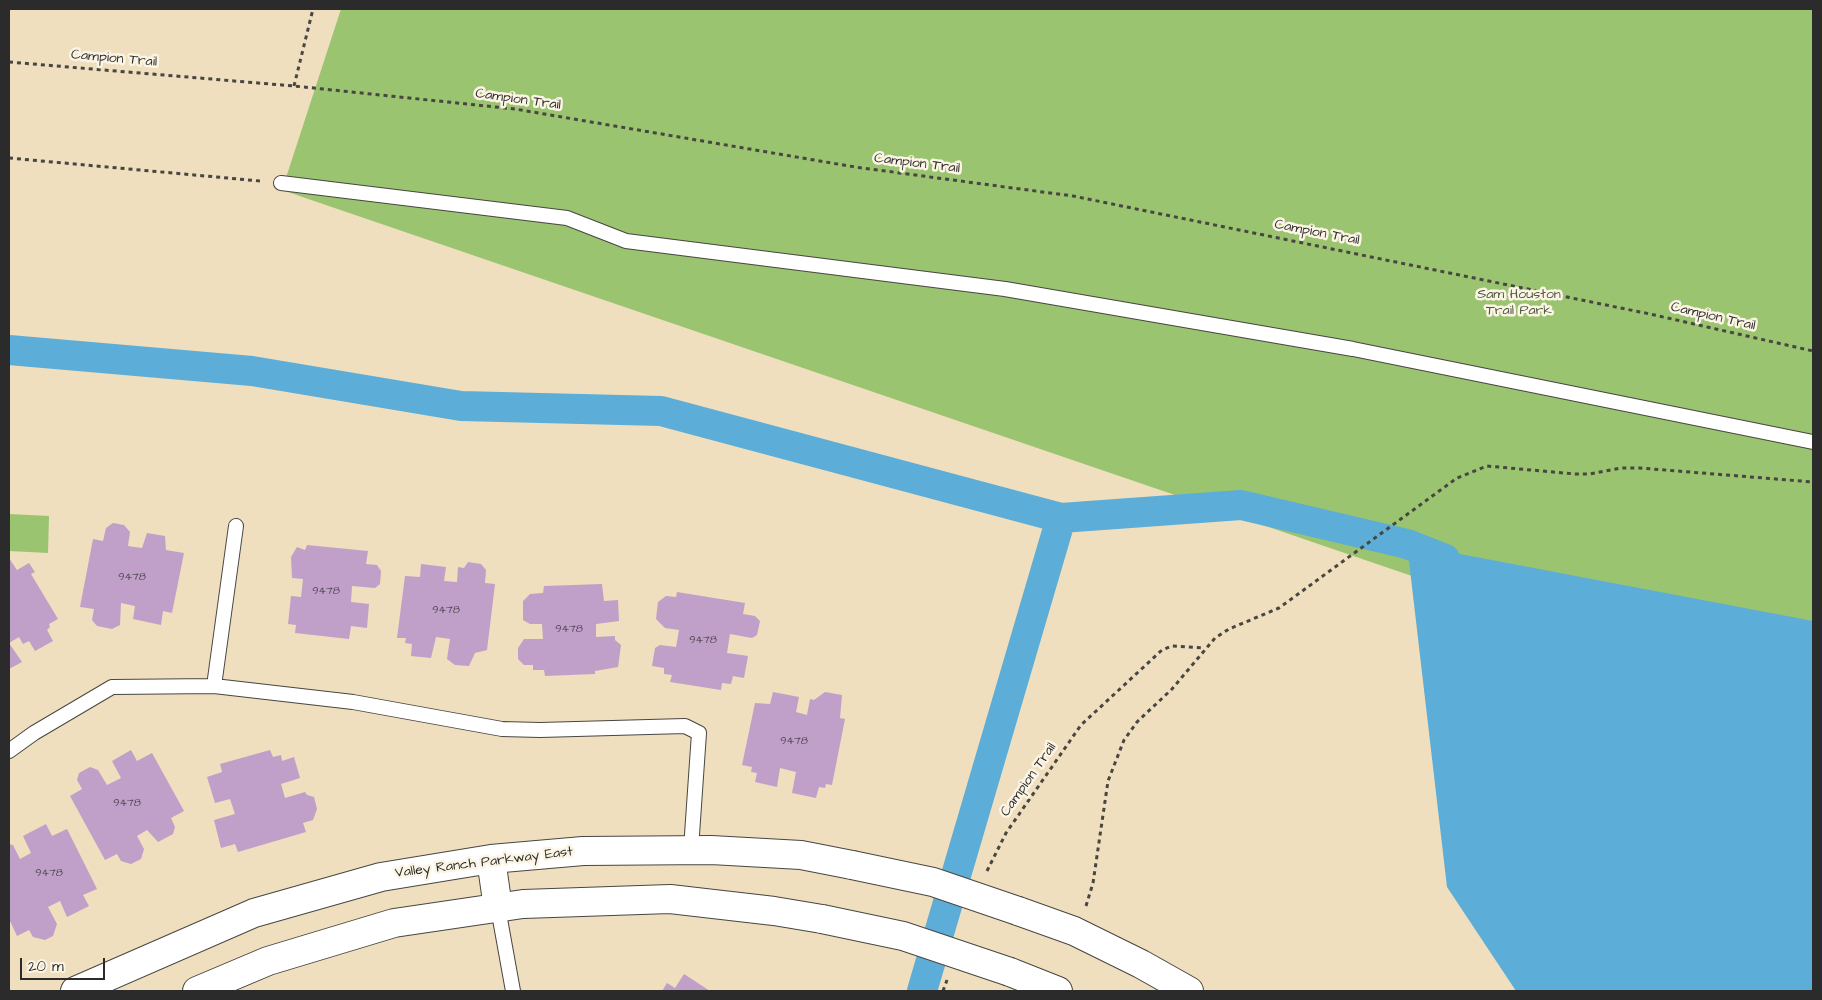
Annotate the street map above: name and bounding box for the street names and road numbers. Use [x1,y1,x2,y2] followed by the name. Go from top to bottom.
[70,47,158,71] street label: Campion Trail
[474,86,562,114] street label: Campion Trail
[873,150,961,178] street label: Campion Trail
[1273,217,1361,249] street label: Campion Trail
[1669,299,1757,335] street label: Campion Trail
[997,740,1061,820] street label: Campion Trail
[394,844,574,882] street label: Valley Ranch Parkway East

